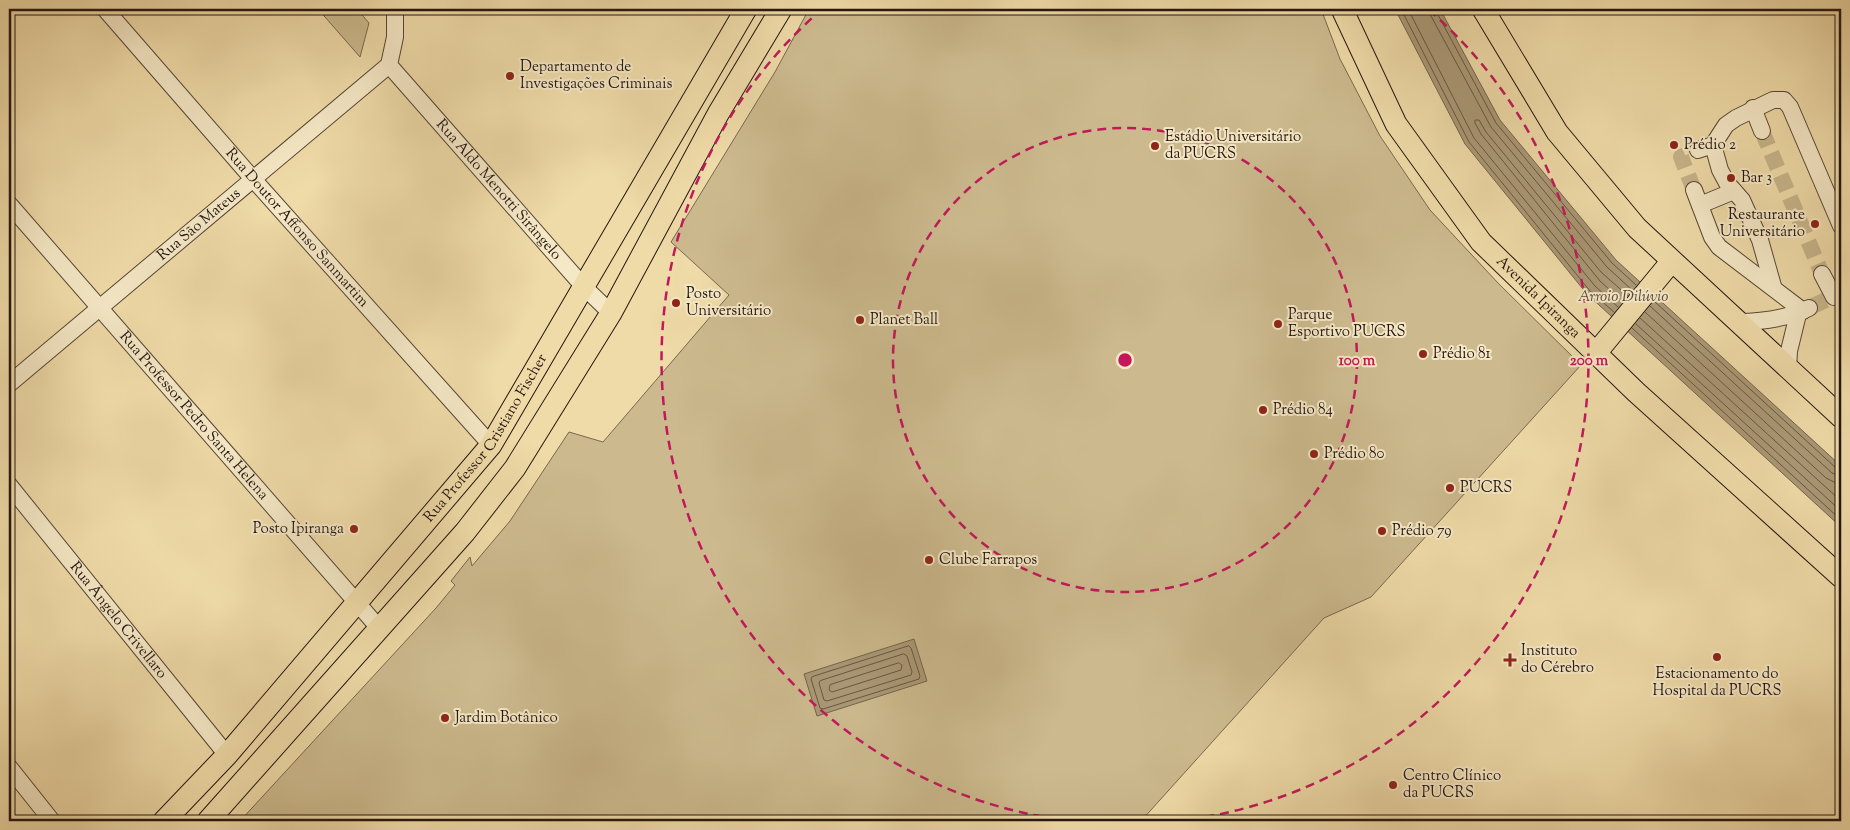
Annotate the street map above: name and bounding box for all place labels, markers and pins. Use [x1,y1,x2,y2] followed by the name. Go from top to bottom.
[520,57,673,95] place label: Departamento de Investigações Criminais
[504,70,516,82] marker: Departamento de Investigações Criminais
[1165,127,1301,165] place label: Estádio Universitário da PUCRS
[1684,135,1736,156] place label: Prédio 2
[1668,139,1680,151] marker: Prédio 2
[1149,140,1161,152] marker: Estádio Universitário da PUCRS
[1741,168,1772,189] place label: Bar 3
[1725,172,1737,184] marker: Bar 3
[1720,205,1805,243] place label: Restaurante Universitário
[1809,218,1821,230] marker: Restaurante Universitário
[686,284,771,322] place label: Posto Universitário
[670,297,682,309] marker: Posto Universitário
[1288,305,1406,343] place label: Parque Esportivo PUCRS
[870,310,938,331] place label: Planet Ball
[854,314,866,326] marker: Planet Ball
[1272,318,1284,330] marker: Parque Esportivo PUCRS
[1433,344,1491,365] place label: Prédio 81
[1417,348,1429,360] marker: Prédio 81
[1116,351,1134,369] centre of rings
[1273,400,1333,421] place label: Prédio 84
[1257,404,1269,416] marker: Prédio 84
[1324,444,1384,465] place label: Prédio 80
[1308,448,1320,460] marker: Prédio 80
[1460,478,1512,499] place label: PUCRS
[1444,482,1456,494] marker: PUCRS
[253,519,344,540] place label: Posto Ipiranga
[1392,521,1451,542] place label: Prédio 79
[348,523,360,535] marker: Posto Ipiranga
[1376,525,1388,537] marker: Prédio 79
[939,550,1037,571] place label: Clube Farrapos
[923,554,935,566] marker: Clube Farrapos
[1521,641,1594,679] place label: Instituto do Cérebro
[1711,651,1723,663] marker: Estacionamento do Hospital da PUCRS
[1503,653,1517,667] marker: Instituto do Cérebro
[1653,664,1781,702] place label: Estacionamento do Hospital da PUCRS
[454,708,558,729] place label: Jardim Botânico
[439,712,451,724] marker: Jardim Botânico
[1403,766,1501,804] place label: Centro Clínico da PUCRS
[1387,779,1399,791] marker: Centro Clínico da PUCRS

